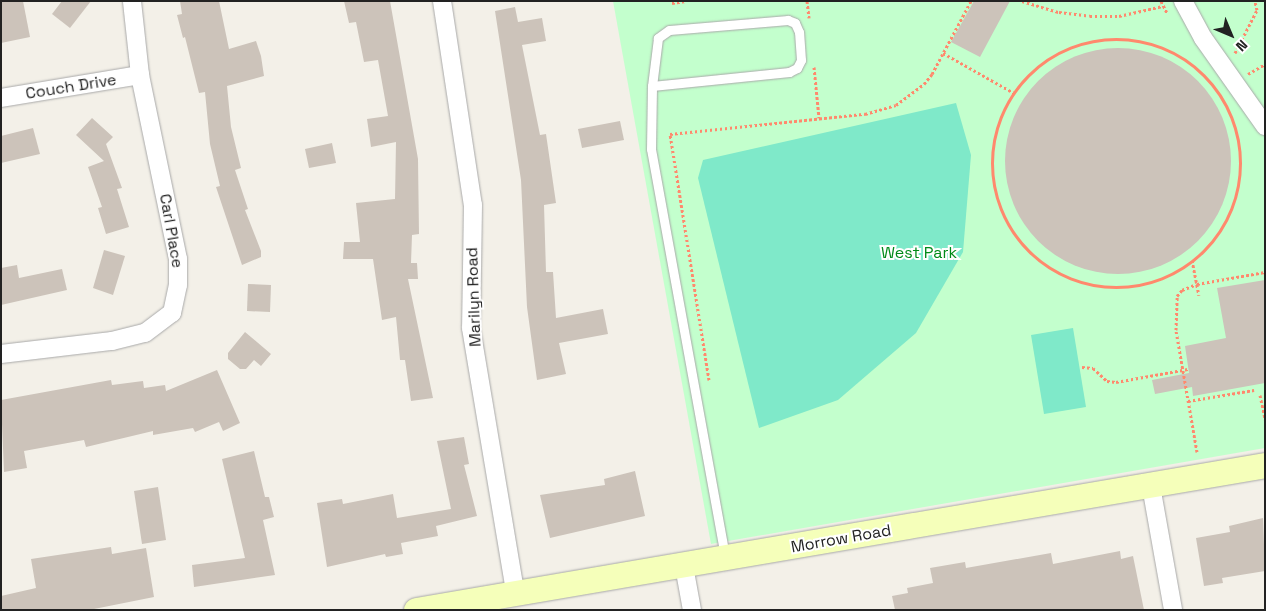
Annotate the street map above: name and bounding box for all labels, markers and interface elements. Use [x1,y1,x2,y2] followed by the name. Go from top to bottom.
[1206,10,1256,60] north arrow
[1232,36,1251,55] text: N
[24,70,118,104] street label: Couch Drive
[155,192,187,270] street label: Carl Place
[881,243,957,263] park label: West Park
[463,247,485,347] street label: Marilyn Road
[789,521,893,557] street label: Morrow Road

